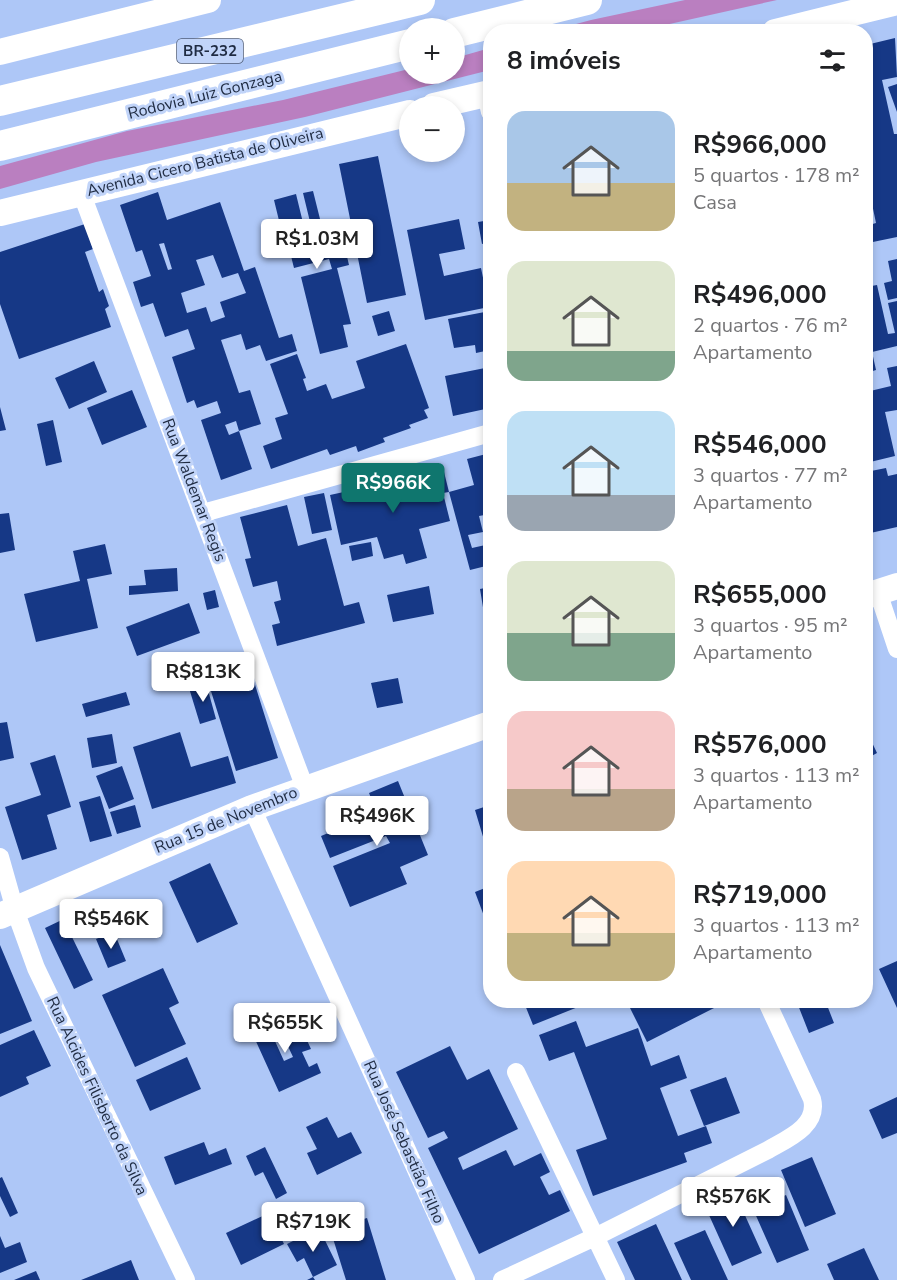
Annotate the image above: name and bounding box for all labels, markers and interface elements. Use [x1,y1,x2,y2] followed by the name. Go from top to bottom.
[399,18,465,162] map controls
[399,18,465,84] button: +
[177,39,243,63] road number: BR-232
[507,43,621,78] text: 8 imóveis
[816,44,849,77] icon: filters
[126,65,284,125] street label: Rodovia Luiz Gonzaga
[399,96,465,162] button: −
[84,122,326,202] street label: Avenida Cicero Batista de Oliveira
[693,127,826,162] text: R$966,000
[555,135,627,207] icon: home
[693,162,860,189] text: 5 quartos · 178 m²
[693,189,737,216] text: Casa
[262,219,372,270] pin: R$1.03M
[275,225,359,252] text: R$1.03M
[693,277,826,312] text: R$496,000
[555,285,627,357] icon: home
[693,312,848,339] text: 2 quartos · 76 m²
[693,339,812,366] text: Apartamento
[157,415,231,565] street label: Rua Waldemar Regis
[693,427,826,462] text: R$546,000
[555,435,627,507] icon: home
[693,462,848,489] text: 3 quartos · 77 m²
[344,463,442,514] pin: R$966K
[356,469,431,496] text: R$966K
[693,489,812,516] text: Apartamento
[693,577,826,612] text: R$655,000
[555,585,627,657] icon: home
[693,612,848,639] text: 3 quartos · 95 m²
[693,639,812,666] text: Apartamento
[154,652,252,703] pin: R$813K
[166,658,241,685] text: R$813K
[693,727,826,762] text: R$576,000
[555,735,627,807] icon: home
[693,762,860,789] text: 3 quartos · 113 m²
[151,781,301,859] street label: Rua 15 de Novembro
[693,789,812,816] text: Apartamento
[328,796,426,847] pin: R$496K
[340,802,415,829] text: R$496K
[693,877,826,912] text: R$719,000
[555,885,627,957] icon: home
[62,899,160,950] pin: R$546K
[74,905,149,932] text: R$546K
[693,912,860,939] text: 3 quartos · 113 m²
[693,939,812,966] text: Apartamento
[41,993,153,1199] street label: Rua Alcides Filisberto da Silva
[236,1003,334,1054] pin: R$655K
[248,1009,323,1036] text: R$655K
[358,1057,450,1227] street label: Rua José Sebastião Filho
[684,1177,782,1228] pin: R$576K
[696,1183,771,1210] text: R$576K
[264,1202,362,1253] pin: R$719K
[276,1208,351,1235] text: R$719K

